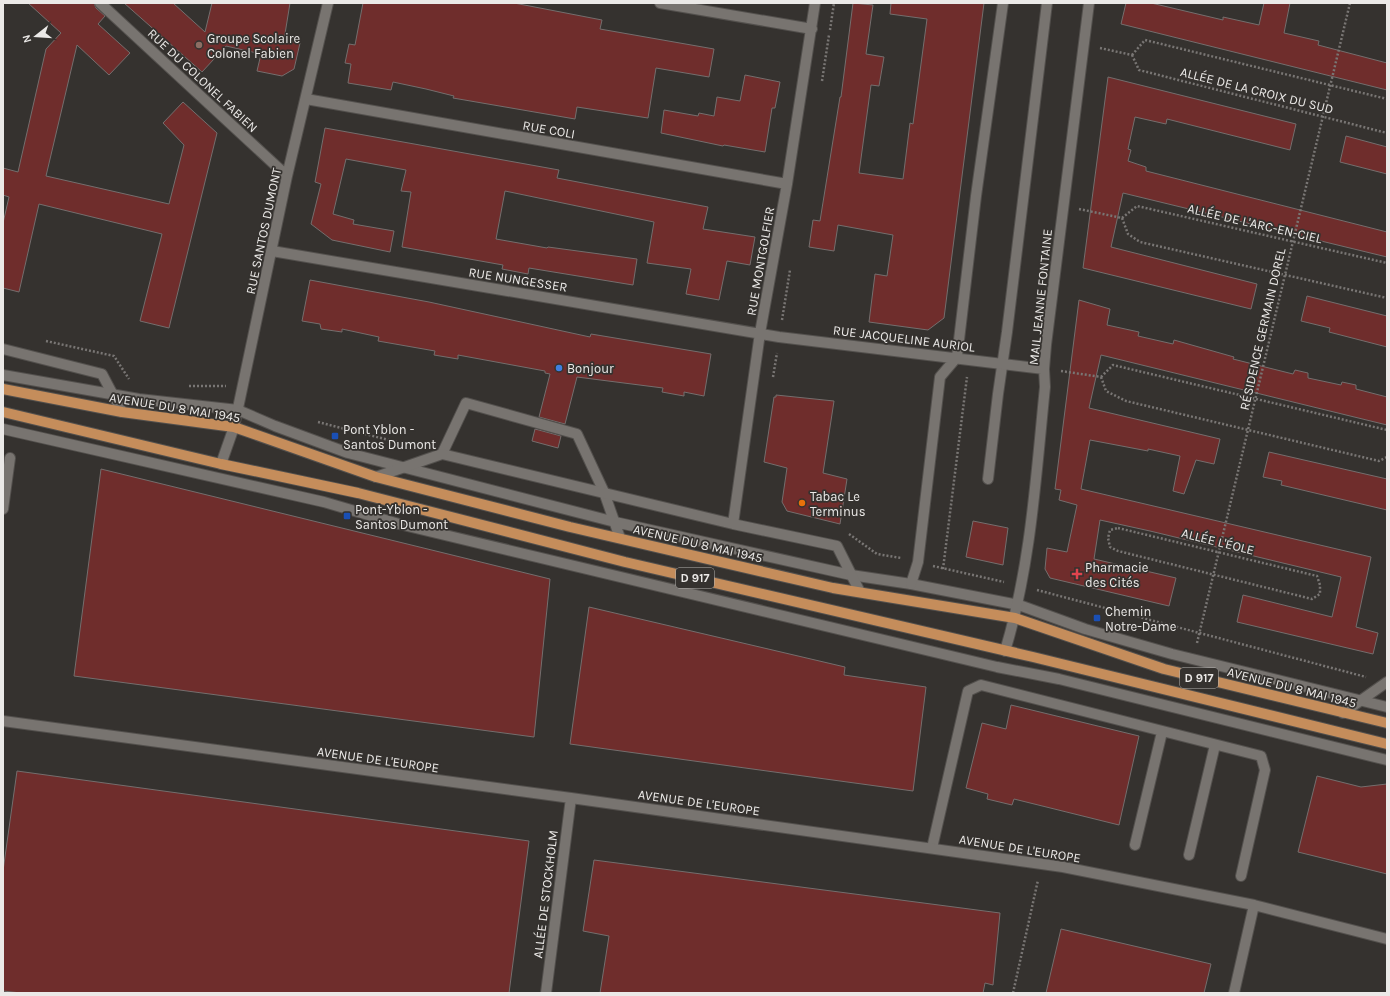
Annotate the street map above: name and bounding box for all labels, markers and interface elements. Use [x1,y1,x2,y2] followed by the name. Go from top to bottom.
[16,16,56,56] north arrow
[145,26,261,135] street label: RUE DU COLONEL FABIEN
[207,31,300,61] place label: Groupe Scolaire Colonel Fabien
[20,33,34,44] text: N
[194,40,204,50] marker: Groupe Scolaire Colonel Fabien
[1179,62,1336,117] street label: ALLÉE DE LA CROIX DU SUD
[522,118,576,141] street label: RUE COLI
[243,166,284,296] street label: RUE SANTOS DUMONT
[1186,199,1324,246] street label: ALLÉE DE L'ARC-EN-CIEL
[744,205,777,317] street label: RUE MONTGOLFIER
[1026,228,1055,366] street label: MAIL JEANNE FONTAINE
[1235,246,1288,412] street label: RÉSIDENCE GERMAIN DOREL
[467,264,568,295] street label: RUE NUNGESSER
[832,322,976,355] street label: RUE JACQUELINE AURIOL
[567,361,614,376] place label: Bonjour
[554,363,564,373] marker: Bonjour
[108,390,241,425] street label: AVENUE DU 8 MAI 1945
[343,422,436,452] place label: Pont Yblon - Santos Dumont
[330,431,340,441] marker: Pont Yblon - Santos Dumont
[810,489,866,519] place label: Tabac Le Terminus
[797,498,807,508] marker: Tabac Le Terminus
[355,502,448,532] place label: Pont-Yblon - Santos Dumont
[342,511,352,521] marker: Pont-Yblon - Santos Dumont
[632,521,764,566] street label: AVENUE DU 8 MAI 1945
[1180,523,1256,558] street label: ALLÉE L'ÉOLE
[1085,560,1149,590] place label: Pharmacie des Cités
[676,568,714,588] road number: D 917
[1072,569,1082,579] marker: Pharmacie des Cités
[1105,604,1177,634] place label: Chemin Notre-Dame
[1092,613,1102,623] marker: Chemin Notre-Dame
[1226,664,1358,711] street label: AVENUE DU 8 MAI 1945
[1180,668,1218,688] road number: D 917
[316,744,440,775] street label: AVENUE DE L'EUROPE
[637,787,761,818] street label: AVENUE DE L'EUROPE
[528,829,561,959] street label: ALLÉE DE STOCKHOLM
[958,831,1082,866] street label: AVENUE DE L'EUROPE

